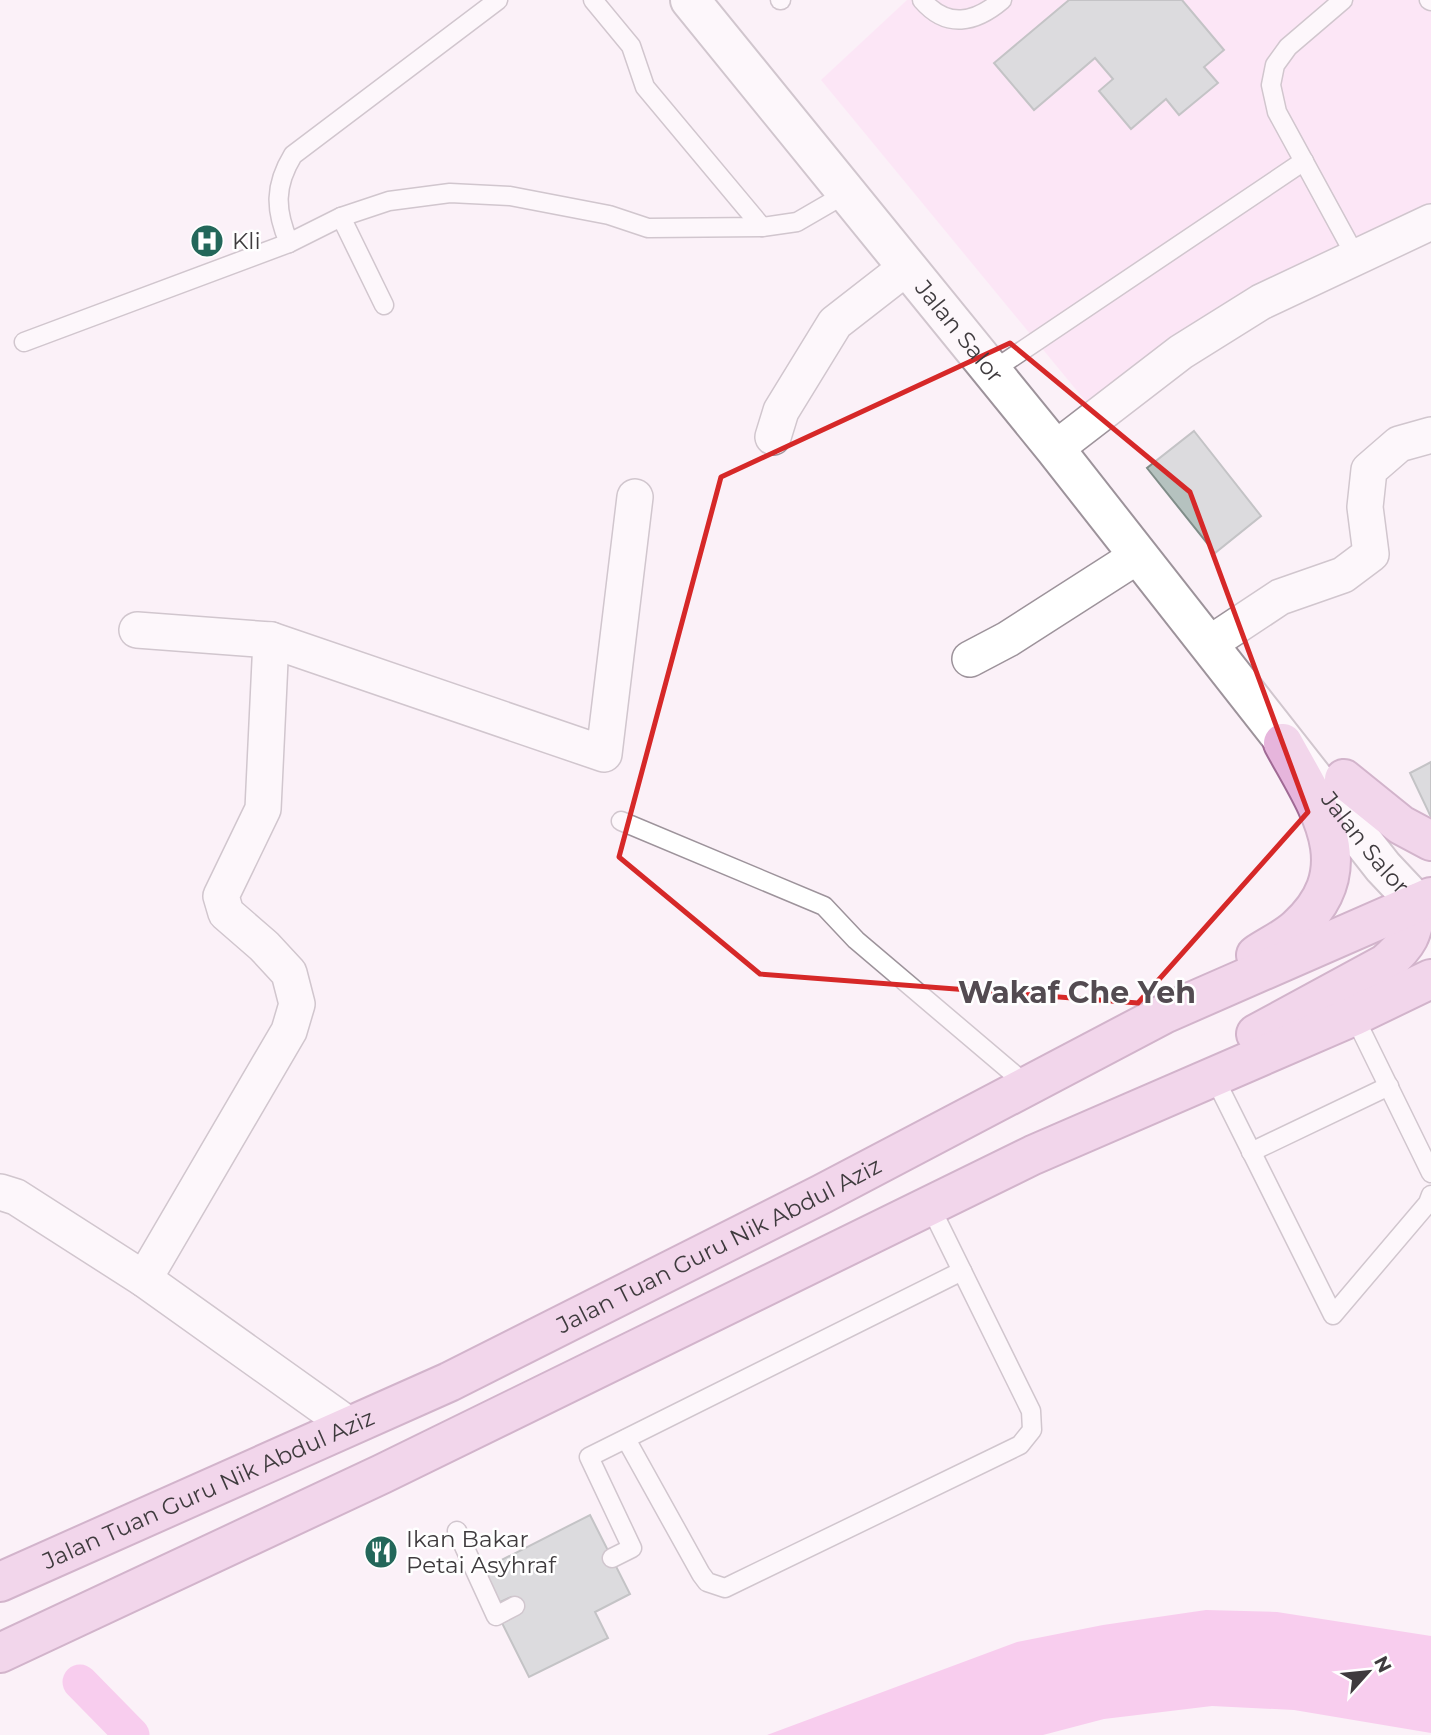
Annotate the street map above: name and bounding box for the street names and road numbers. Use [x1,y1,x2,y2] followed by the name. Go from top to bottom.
[909,274,1009,388] street label: Jalan Salor
[1315,785,1415,900] street label: Jalan Salor
[551,1151,886,1340] street label: Jalan Tuan Guru Nik Abdul Aziz
[37,1403,379,1576] street label: Jalan Tuan Guru Nik Abdul Aziz

